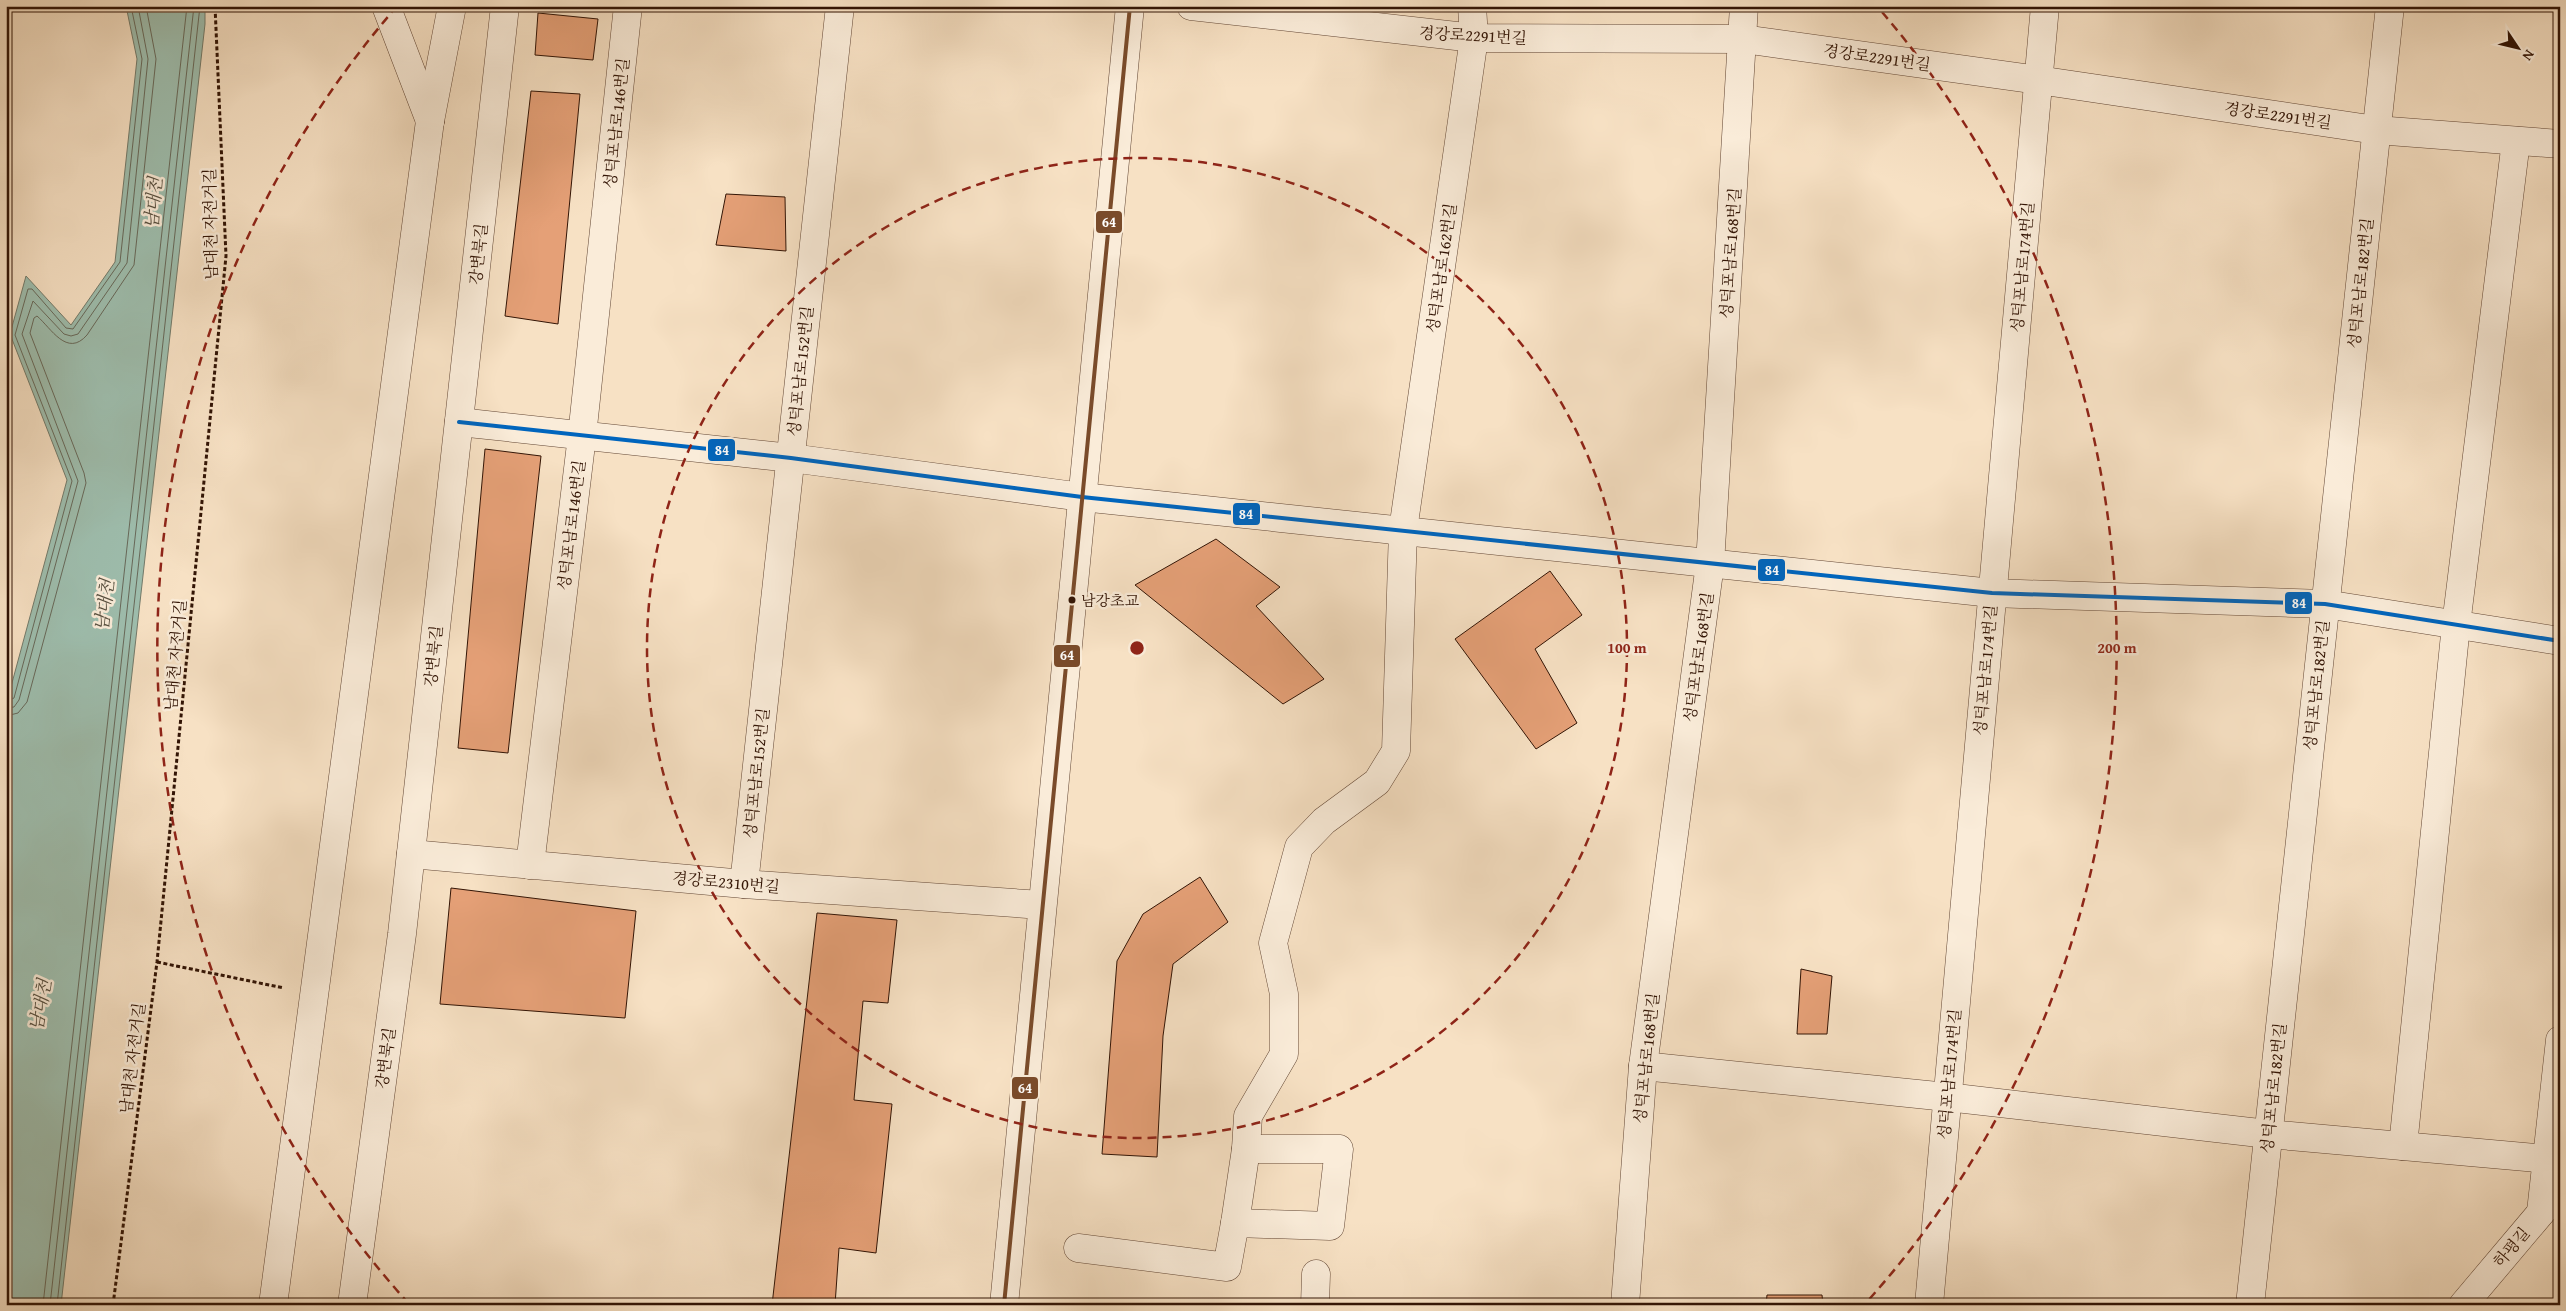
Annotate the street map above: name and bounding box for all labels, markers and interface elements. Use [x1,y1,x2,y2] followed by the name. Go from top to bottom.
[1418,20,1528,50] street label: 경강로2291번길
[2494,22,2544,72] north arrow
[1822,38,1932,76] street label: 경강로2291번길
[2517,46,2540,66] text: N
[597,56,635,190] street label: 성덕포남로146번길
[2223,96,2333,134] street label: 경강로2291번길
[197,168,223,280] street label: 남대천 자전거길
[137,174,169,230] water label: 남대천
[1713,187,1747,319] street label: 성덕포남로168번길
[1420,201,1462,335] street label: 성덕포남로162번길
[2004,201,2040,333] street label: 성덕포남로174번길
[1095,210,1123,234] line badge: 64
[1102,212,1116,232] text: 64
[2341,216,2379,350] street label: 성덕포남로182번길
[463,222,493,286] street label: 강변북길
[781,304,819,438] street label: 성덕포남로152번길
[707,438,736,462] line badge: 84
[715,440,729,460] text: 84
[551,458,591,592] street label: 성덕포남로146번길
[1232,502,1261,526] line badge: 84
[1239,504,1253,524] text: 84
[1757,558,1786,582] line badge: 84
[1765,560,1779,580] text: 84
[87,576,121,633] water label: 남대천
[1081,590,1139,611] place label: 남강초교
[1677,590,1719,724] street label: 성덕포남로168번길
[2284,591,2313,615] line badge: 84
[2292,593,2306,613] text: 84
[1067,595,1077,605] marker: 남강초교
[158,598,192,712] street label: 남대천 자전거길
[1967,604,2003,736] street label: 성덕포남로174번길
[2297,618,2335,752] street label: 성덕포남로182번길
[418,624,448,688] street label: 강변북길
[1607,637,1647,658] text: 100 m
[2097,637,2137,658] text: 200 m
[1128,639,1146,657] centre of rings
[1053,644,1081,668] line badge: 64
[1060,645,1074,665] text: 64
[737,706,775,840] street label: 성덕포남로152번길
[671,865,781,899] street label: 경강로2310번길
[22,975,58,1033] water label: 남대천
[1627,991,1665,1125] street label: 성덕포남로168번길
[113,1001,151,1115] street label: 남대천 자전거길
[1931,1008,1967,1140] street label: 성덕포남로174번길
[2254,1021,2292,1155] street label: 성덕포남로182번길
[369,1026,401,1090] street label: 강변북길
[1011,1076,1039,1100] line badge: 64
[1018,1078,1032,1098] text: 64
[2487,1222,2535,1272] street label: 하평길

